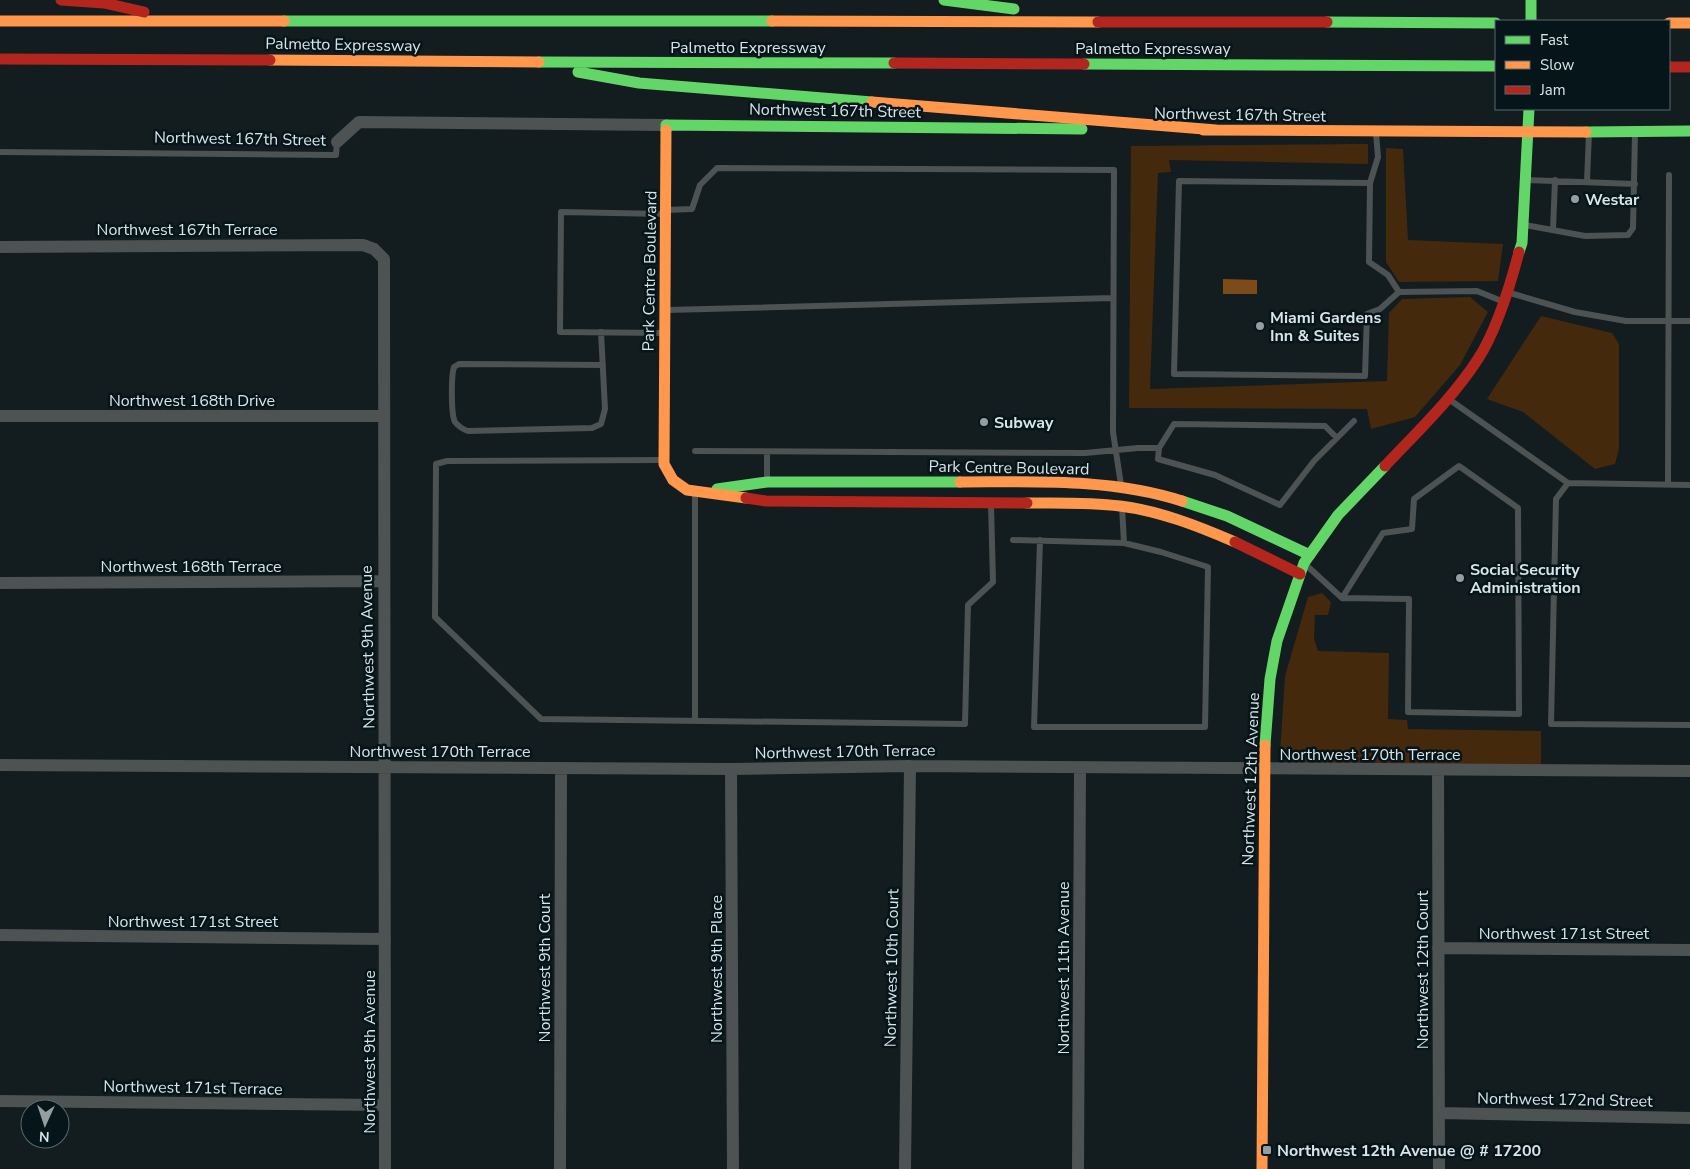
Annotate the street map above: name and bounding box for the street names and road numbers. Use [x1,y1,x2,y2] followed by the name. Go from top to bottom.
[265,33,422,57] street label: Palmetto Expressway
[670,37,826,59] street label: Palmetto Expressway
[1075,38,1231,60] street label: Palmetto Expressway
[749,99,922,124] street label: Northwest 167th Street
[1154,103,1327,128] street label: Northwest 167th Street
[154,127,327,152] street label: Northwest 167th Street
[638,190,662,352] street label: Park Centre Boulevard
[97,219,277,241] street label: Northwest 167th Terrace
[109,390,275,412] street label: Northwest 168th Drive
[928,456,1090,480] street label: Park Centre Boulevard
[101,556,281,578] street label: Northwest 168th Terrace
[356,565,380,729] street label: Northwest 9th Avenue
[1237,692,1265,866] street label: Northwest 12th Avenue
[754,739,936,765] street label: Northwest 170th Terrace
[350,741,530,763] street label: Northwest 170th Terrace
[1280,744,1460,766] street label: Northwest 170th Terrace
[1053,881,1075,1055] street label: Northwest 11th Avenue
[880,888,904,1047] street label: Northwest 10th Court
[1412,890,1434,1049] street label: Northwest 12th Court
[534,893,556,1042] street label: Northwest 9th Court
[706,895,728,1043] street label: Northwest 9th Place
[108,911,279,933] street label: Northwest 171st Street
[1479,923,1650,945] street label: Northwest 171st Street
[359,970,381,1134] street label: Northwest 9th Avenue
[103,1075,283,1101] street label: Northwest 171st Terrace
[1477,1087,1653,1113] street label: Northwest 172nd Street

